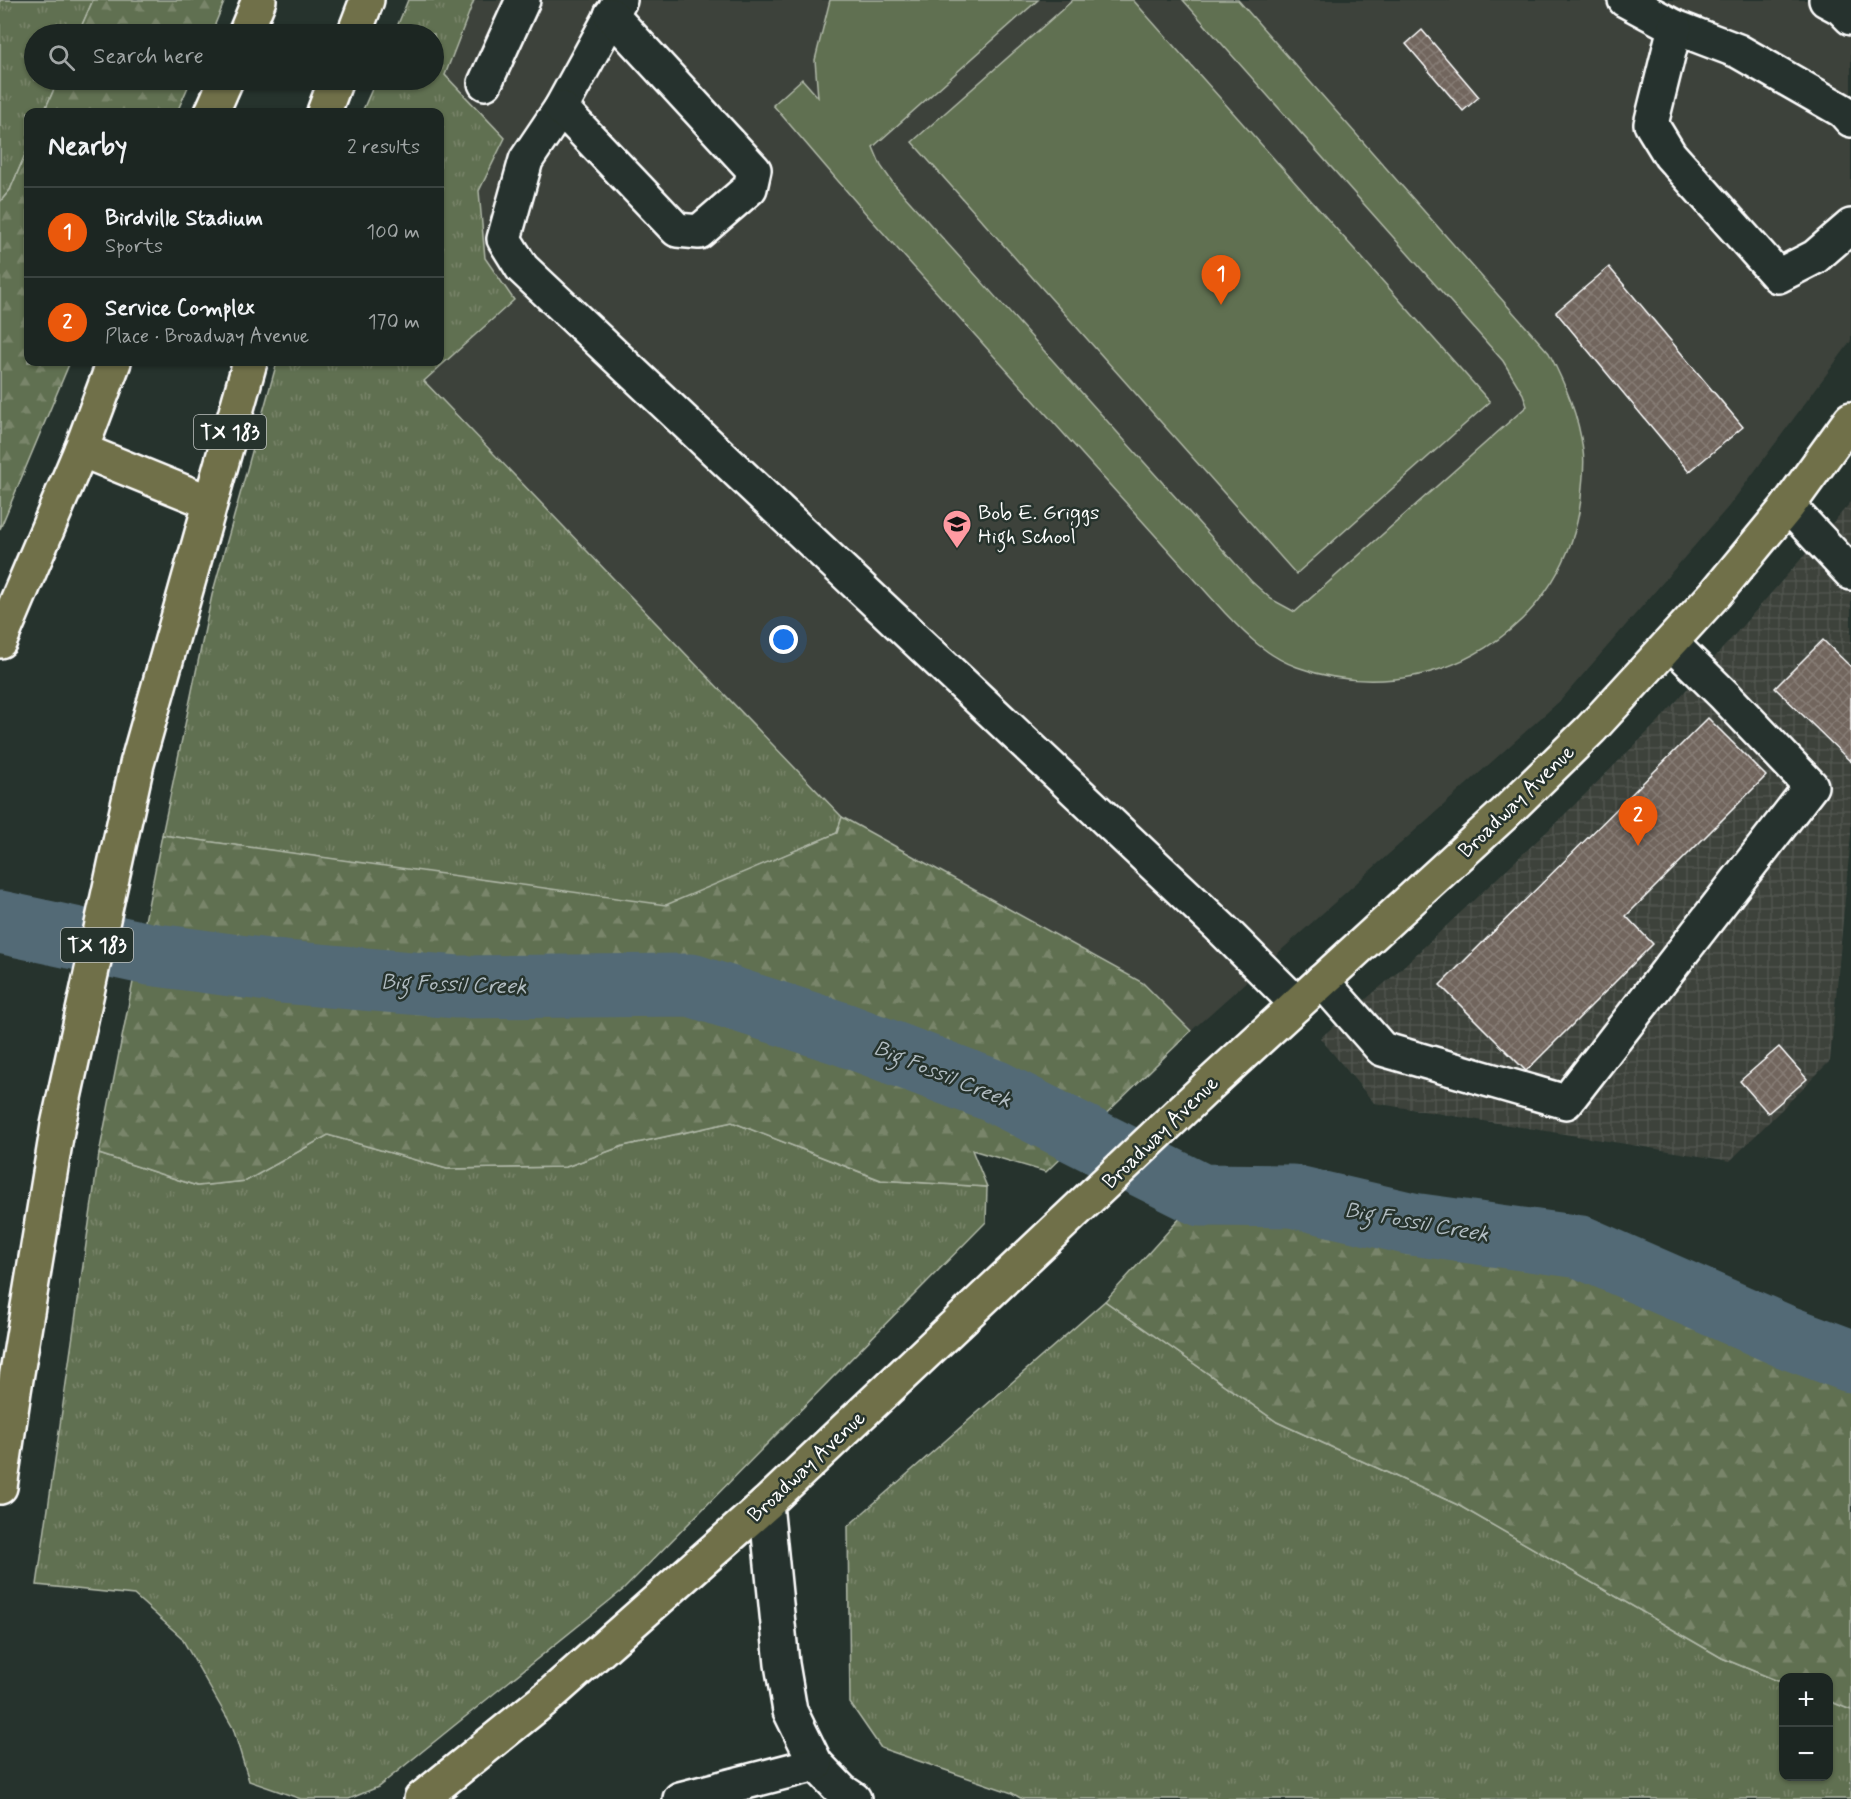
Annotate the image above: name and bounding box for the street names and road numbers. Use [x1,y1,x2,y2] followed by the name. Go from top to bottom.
[194,415,266,449] road number: TX 183
[1452,739,1581,865] street label: Broadway Avenue
[61,928,133,962] road number: TX 183
[1096,1070,1225,1196] street label: Broadway Avenue
[742,1405,872,1529] street label: Broadway Avenue

